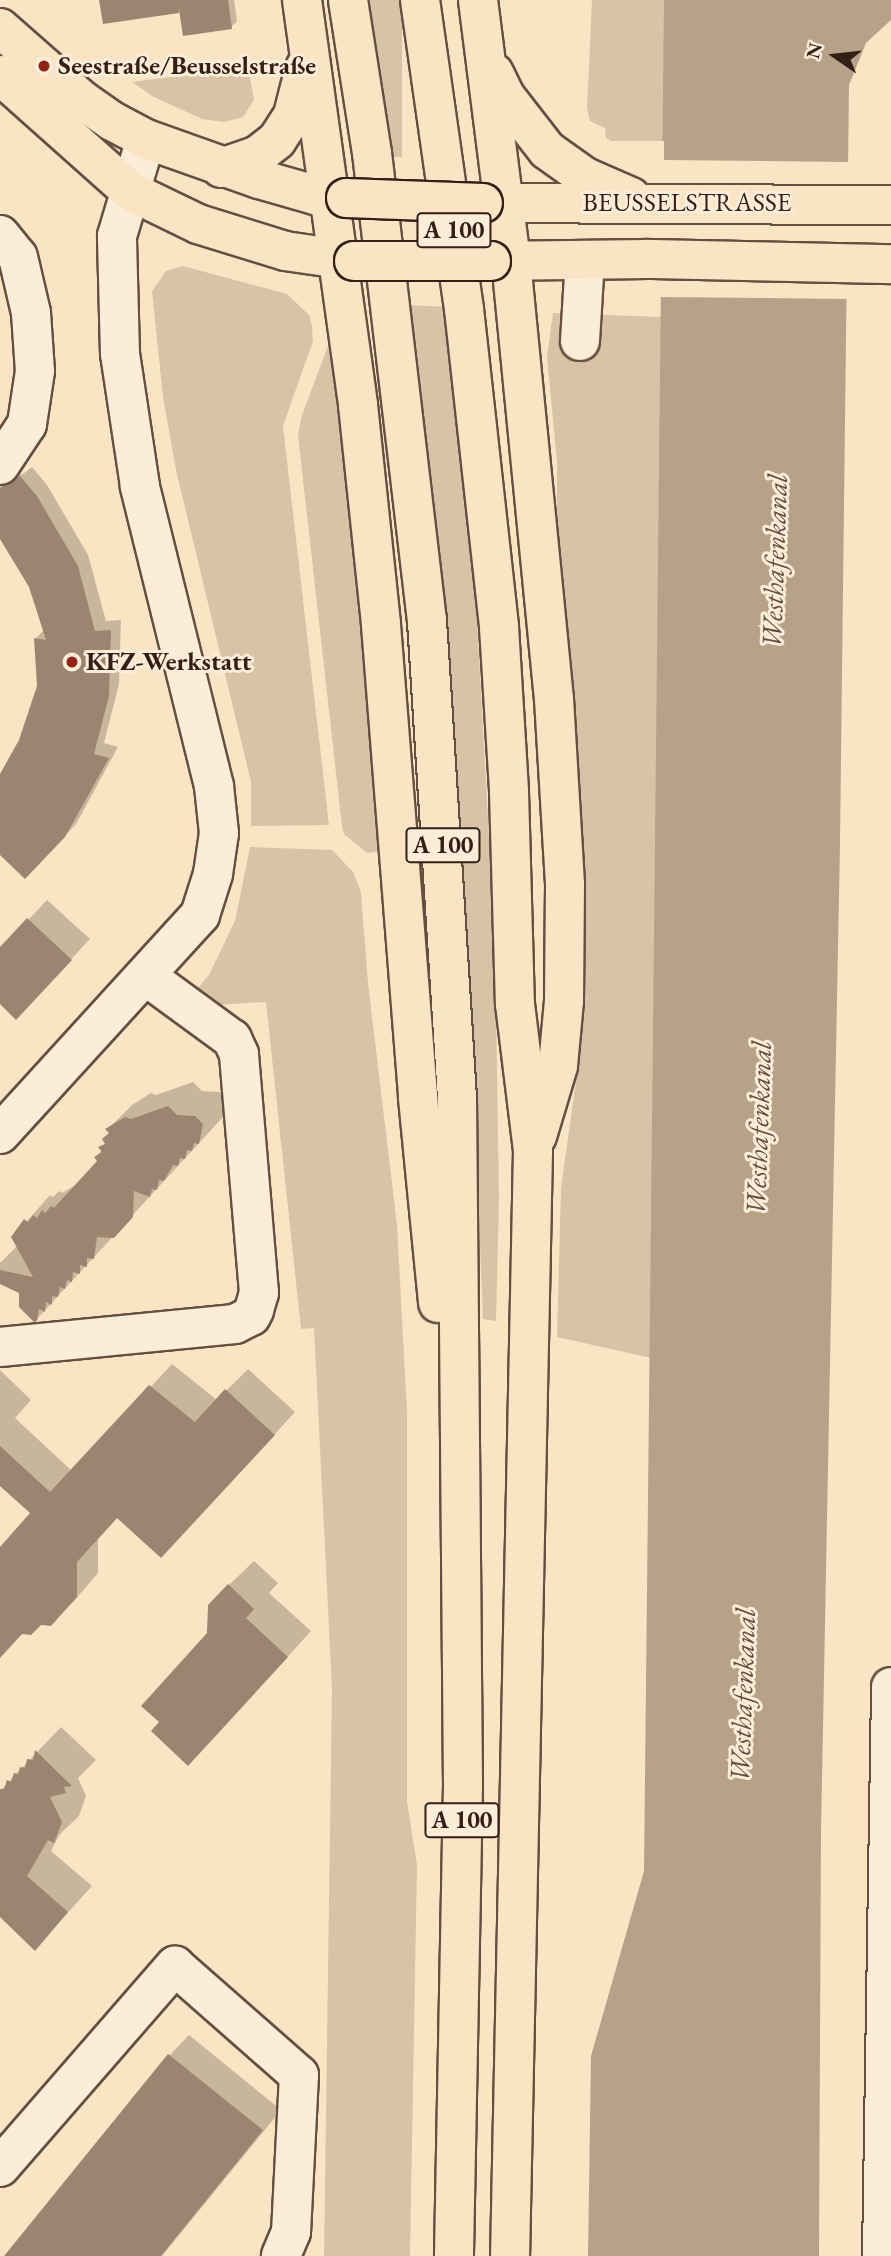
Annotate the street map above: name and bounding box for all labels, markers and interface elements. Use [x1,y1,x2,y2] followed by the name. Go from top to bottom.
[800,21,870,91] north arrow
[800,40,828,61] text: N
[58,50,316,82] place label: Seestraße/Beusselstraße
[36,58,52,74] marker: Seestraße/Beusselstraße
[582,187,792,219] street label: BEUSSELSTRASSE
[416,210,492,250] road number: A 100
[754,474,794,648] water label: Westhafenkanal
[86,646,252,678] place label: KFZ-Werkstatt
[64,654,80,670] marker: KFZ-Werkstatt
[404,824,481,866] road number: A 100
[738,1041,778,1215] water label: Westhafenkanal
[722,1608,762,1782] water label: Westhafenkanal
[424,1800,500,1840] road number: A 100

